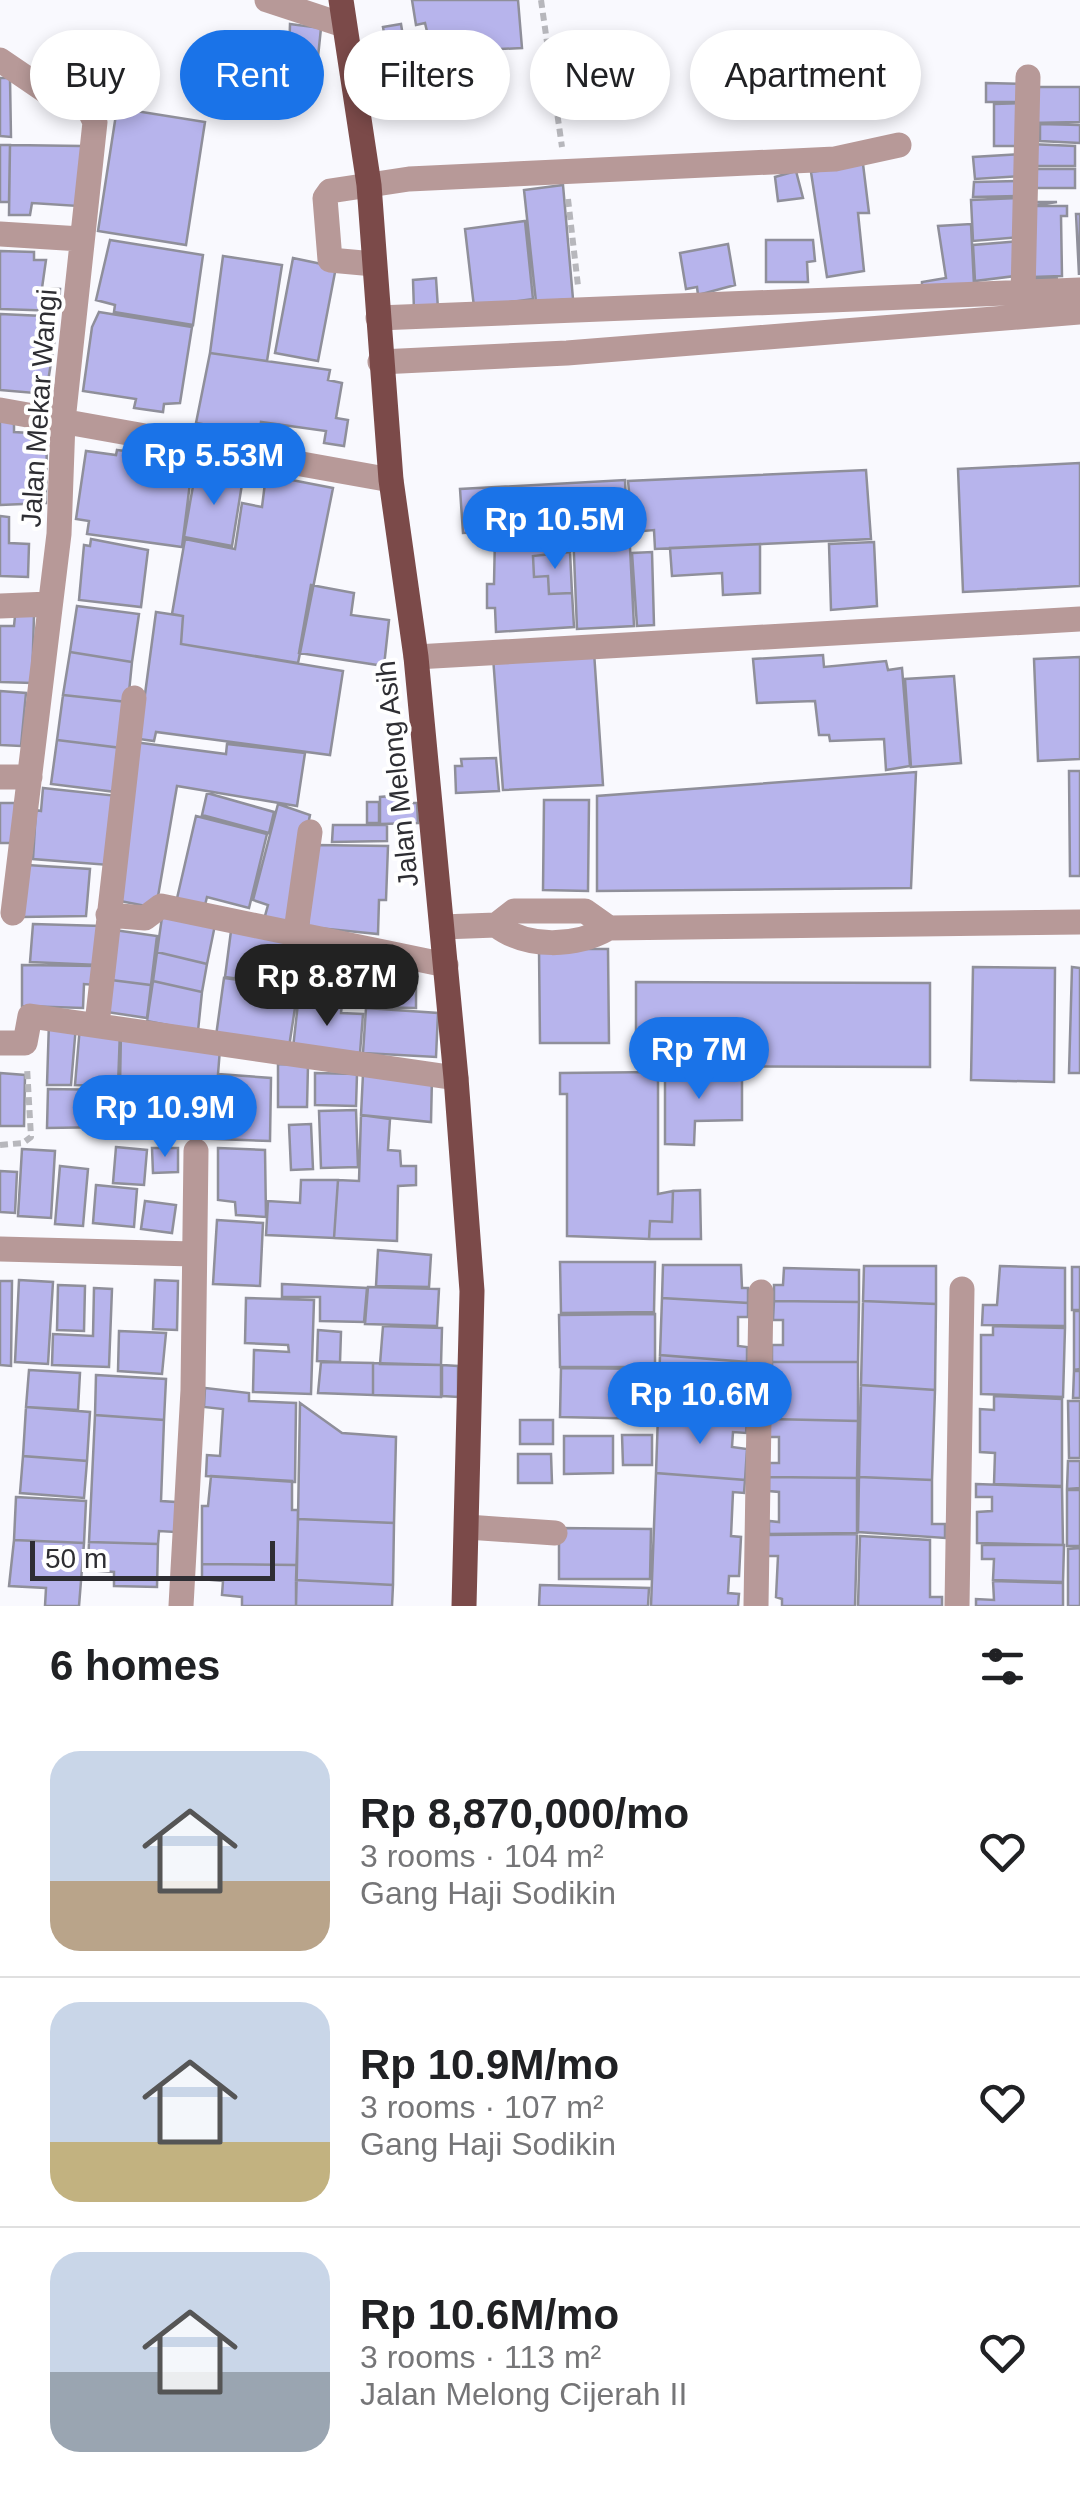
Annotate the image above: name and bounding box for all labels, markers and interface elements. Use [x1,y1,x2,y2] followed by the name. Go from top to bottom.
[30,30,160,120] chip: Buy
[180,30,324,120] chip: Rent
[344,30,510,120] chip: Filters
[530,30,670,120] chip: New
[690,30,921,120] chip: Apartment
[15,288,63,528] street label: Jalan Mekar Wangi
[111,423,317,508] pin: Rp 5.53M
[144,437,284,473] text: Rp 5.53M
[452,487,658,572] pin: Rp 10.5M
[485,501,625,537] text: Rp 10.5M
[370,659,424,889] street label: Jalan Melong Asih
[224,944,430,1029] pin: Rp 8.87M
[257,958,397,994] text: Rp 8.87M
[629,1017,769,1102] pin: Rp 7M
[651,1031,747,1067] text: Rp 7M
[62,1075,268,1160] pin: Rp 10.9M
[95,1089,235,1125] text: Rp 10.9M
[597,1362,803,1447] pin: Rp 10.6M
[630,1376,770,1412] text: Rp 10.6M
[30,1536,275,1580] scale bar
[45,1543,107,1574] text: 50 m
[975,1639,1030,1694] icon: filters
[50,1642,220,1689] text: 6 homes
[360,1790,689,1837] text: Rp 8,870,000/mo
[130,1791,250,1911] icon: home
[975,1824,1030,1879] icon: heart
[360,1838,604,1874] text: 3 rooms · 104 m²
[360,1875,616,1911] text: Gang Haji Sodikin
[360,2041,619,2088] text: Rp 10.9M/mo
[130,2042,250,2162] icon: home
[975,2075,1030,2130] icon: heart
[360,2089,604,2125] text: 3 rooms · 107 m²
[360,2126,616,2162] text: Gang Haji Sodikin
[360,2291,619,2338] text: Rp 10.6M/mo
[130,2292,250,2412] icon: home
[975,2325,1030,2380] icon: heart
[360,2339,601,2375] text: 3 rooms · 113 m²
[360,2376,687,2412] text: Jalan Melong Cijerah II

